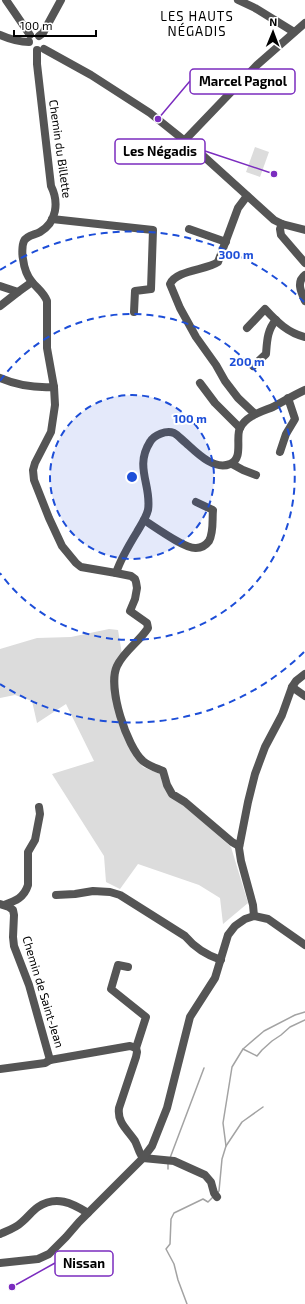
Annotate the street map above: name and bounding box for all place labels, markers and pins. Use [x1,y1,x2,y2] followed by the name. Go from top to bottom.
[190,69,295,94] callout: Marcel Pagnol
[115,139,205,164] callout: Les Négadis
[125,470,139,484] centre of rings
[55,1251,113,1276] callout: Nissan

